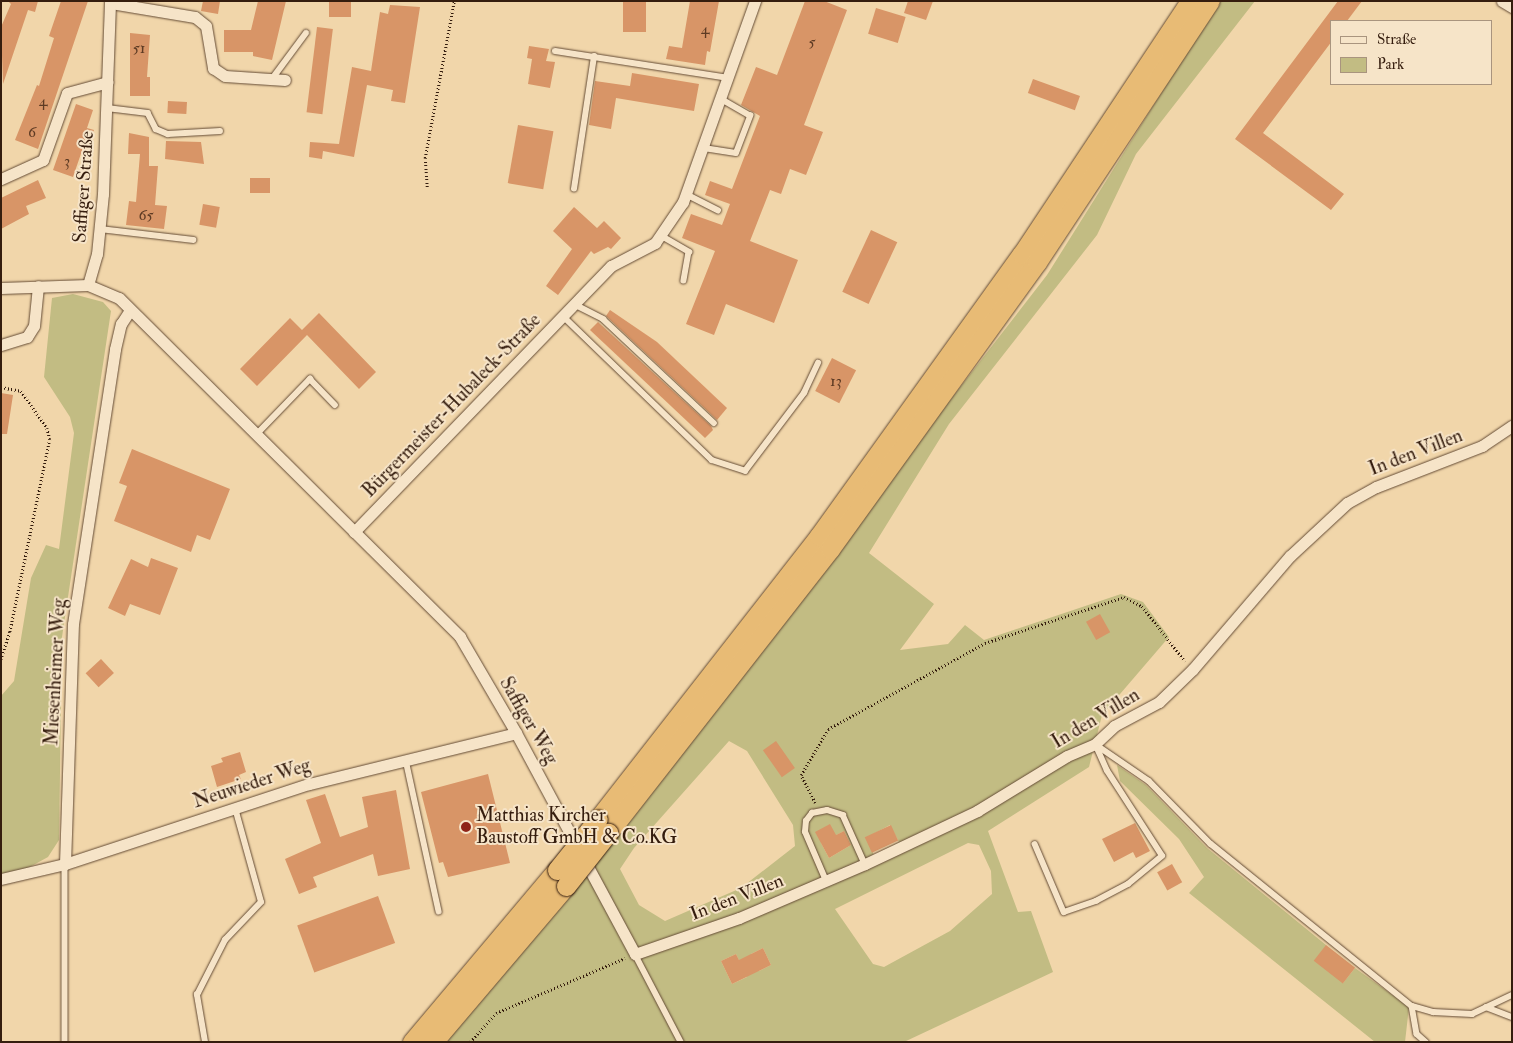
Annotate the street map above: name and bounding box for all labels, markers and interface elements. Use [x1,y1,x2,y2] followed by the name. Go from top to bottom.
[701,19,709,39] house number: 4
[1330,20,1493,85] legend
[1377,30,1416,49] text: Straße
[808,32,816,52] house number: 5
[133,38,145,58] house number: 51
[1377,55,1404,74] text: Park
[39,91,47,111] house number: 4
[28,122,36,142] house number: 6
[69,130,99,244] street label: Saffiger Straße
[64,151,70,171] house number: 3
[138,205,154,225] house number: 65
[358,309,546,503] street label: Bürgermeister-Hubaleck-Straße
[830,371,842,391] house number: 13
[1366,425,1466,481] street label: In den Villen
[41,598,71,746] street label: Miesenheimer Weg
[494,673,562,769] street label: Saffiger Weg
[1048,684,1144,754] street label: In den Villen
[190,754,314,814] street label: Neuwieder Weg
[476,805,677,849] place label: Matthias Kircher Baustoff GmbH & Co.KG
[460,821,472,833] marker: Matthias Kircher Baustoff GmbH & Co.KG
[687,870,787,926] street label: In den Villen

